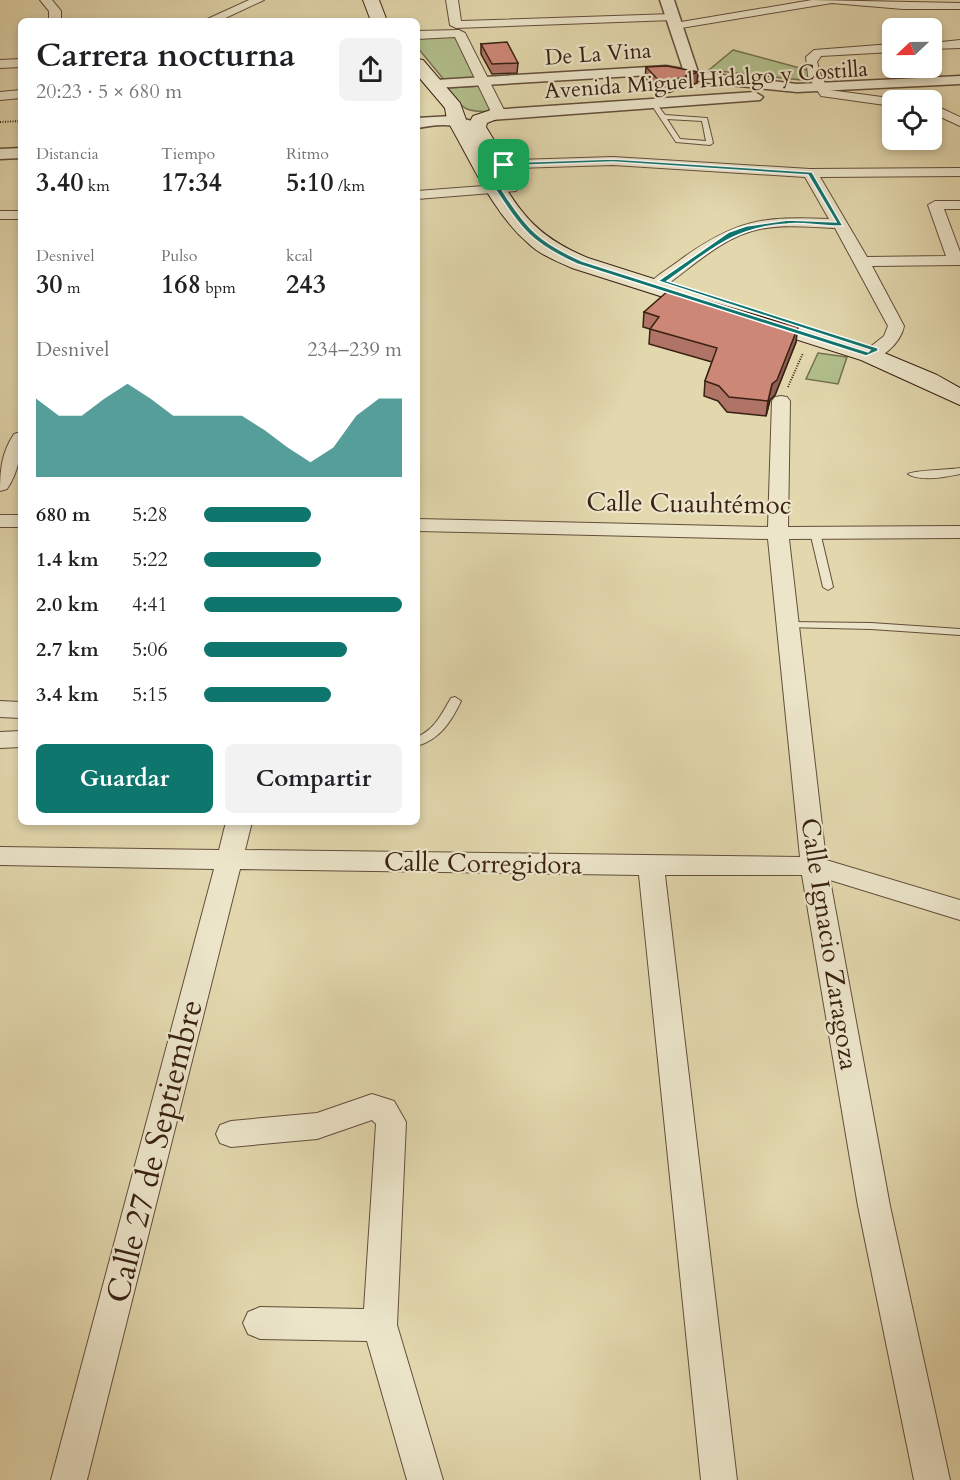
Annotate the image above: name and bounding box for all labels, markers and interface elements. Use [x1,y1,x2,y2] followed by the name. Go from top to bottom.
[882,18,942,78] north arrow
[882,18,942,150] map controls
[36,33,295,78] text: Carrera nocturna
[544,35,653,73] street label: De La Vina
[339,38,402,101] button: share
[543,54,869,106] street label: Avenida Miguel Hidalgo y Costilla
[36,78,182,105] text: 20:23 · 5 × 680 m
[882,90,942,150] button: locate
[478,139,529,190] pin
[36,143,99,165] text: Distancia
[161,143,215,165] text: Tiempo
[286,143,329,165] text: Ritmo
[487,148,520,181] icon: arrive
[36,165,84,200] text: 3.40
[161,165,222,200] text: 17:34
[286,165,334,200] text: 5:10
[84,175,110,197] text: km
[334,175,365,197] text: /km
[36,245,95,267] text: Desnivel
[161,245,197,267] text: Pulso
[286,245,313,267] text: kcal
[36,267,63,302] text: 30
[161,267,201,302] text: 168
[286,267,326,302] text: 243
[63,277,80,299] text: m
[201,277,236,299] text: bpm
[36,336,109,363] text: Desnivel
[307,336,402,363] text: 234–239 m
[586,484,792,523] street label: Calle Cuauhtémoc
[36,501,91,528] text: 680 m
[132,501,168,528] text: 5:28
[36,546,99,573] text: 1.4 km
[132,546,168,573] text: 5:22
[36,591,99,618] text: 2.0 km
[132,591,168,618] text: 4:41
[36,636,99,663] text: 2.7 km
[132,636,168,663] text: 5:06
[36,681,99,708] text: 3.4 km
[132,681,168,708] text: 5:15
[36,744,213,813] button: Guardar
[225,744,402,813] button: Compartir
[792,816,867,1073] street label: Calle Ignacio Zaragoza
[384,844,582,883] street label: Calle Corregidora
[96,995,214,1307] street label: Calle 27 de Septiembre

